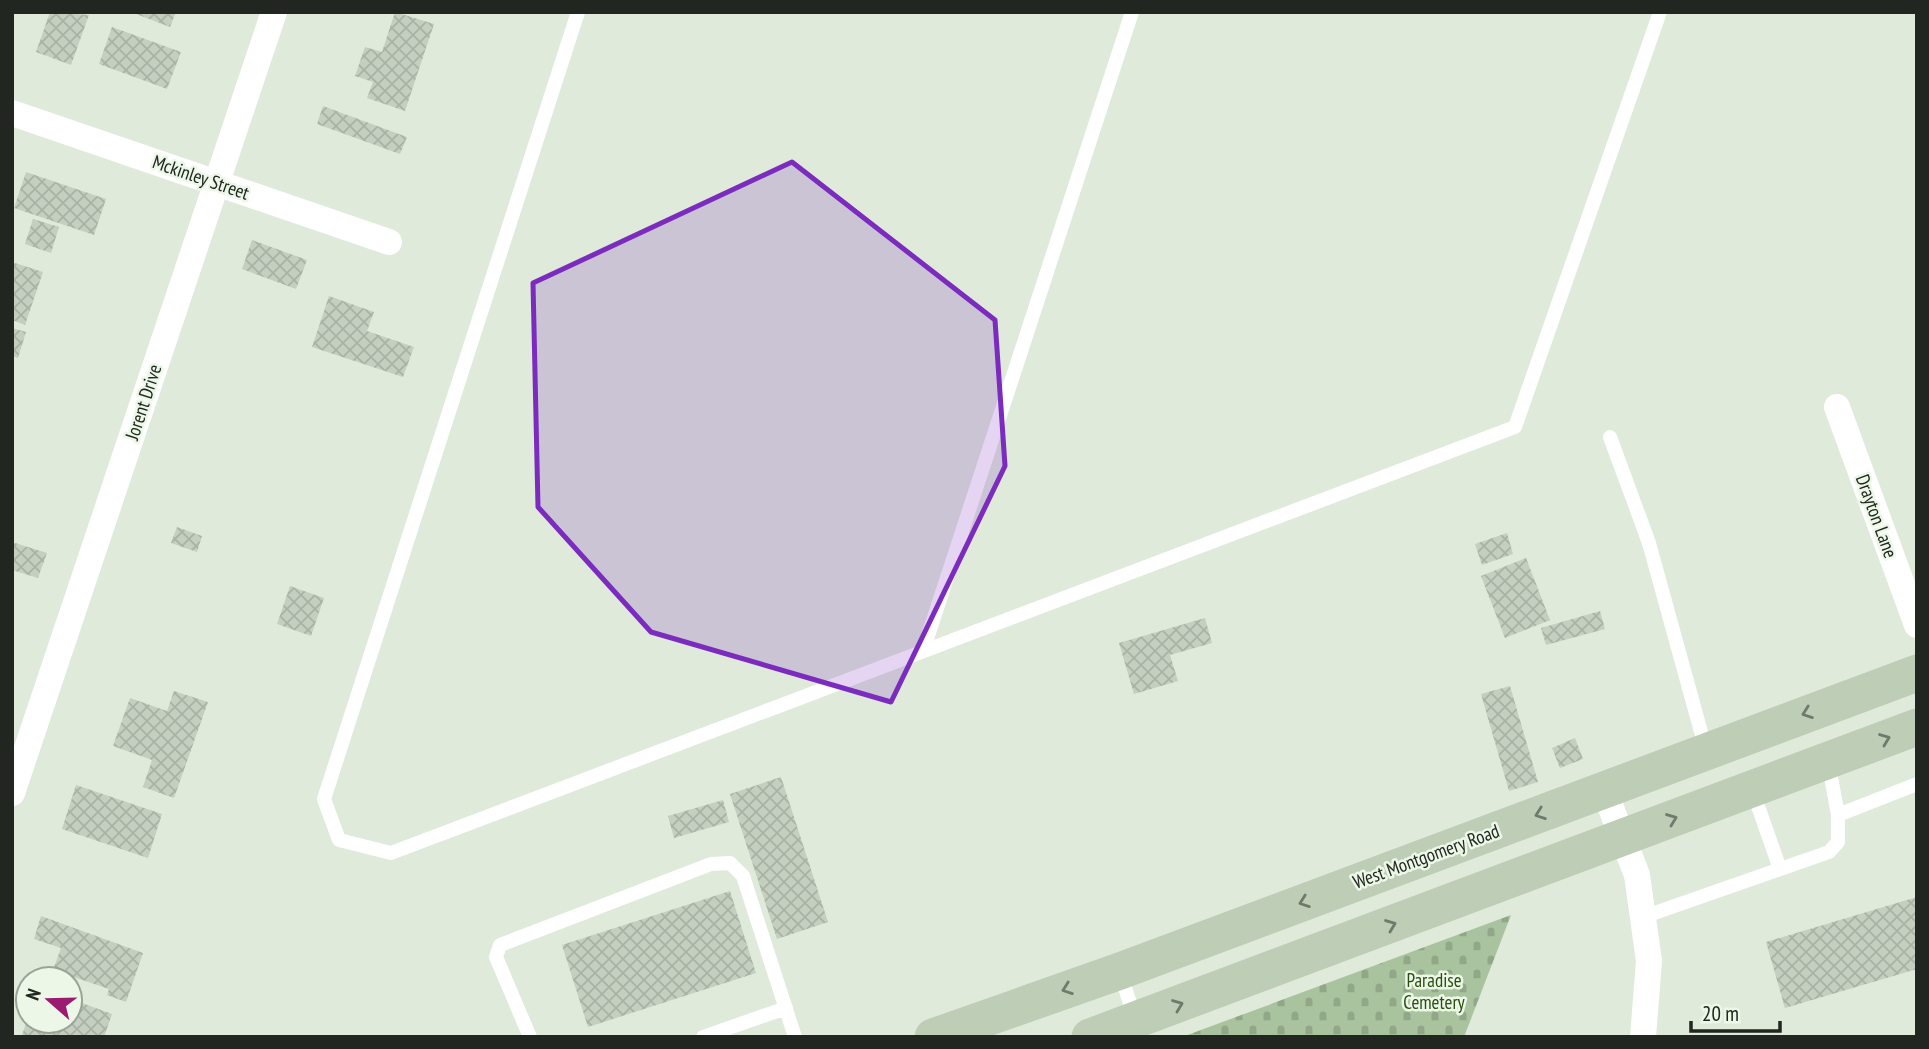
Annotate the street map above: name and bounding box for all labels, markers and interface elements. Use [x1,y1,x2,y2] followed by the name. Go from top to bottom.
[150,149,253,205] street label: Mckinley Street
[119,361,167,444] street label: Jorent Drive
[1851,471,1903,561] street label: Drayton Lane
[1801,705,1813,719] one-way arrow
[1879,734,1891,748] one-way arrow
[1534,805,1546,819] one-way arrow
[1666,813,1678,827] one-way arrow
[1349,818,1503,894] street label: West Montgomery Road
[1298,894,1310,908] one-way arrow
[1384,919,1396,933] one-way arrow
[14,965,84,1035] north arrow
[1403,968,1466,1014] park label: Paradise Cemetery
[1062,981,1074,995] one-way arrow
[20,985,46,1003] text: N
[1691,990,1780,1034] scale bar
[1171,999,1183,1013] one-way arrow
[1702,1000,1739,1027] text: 20 m

